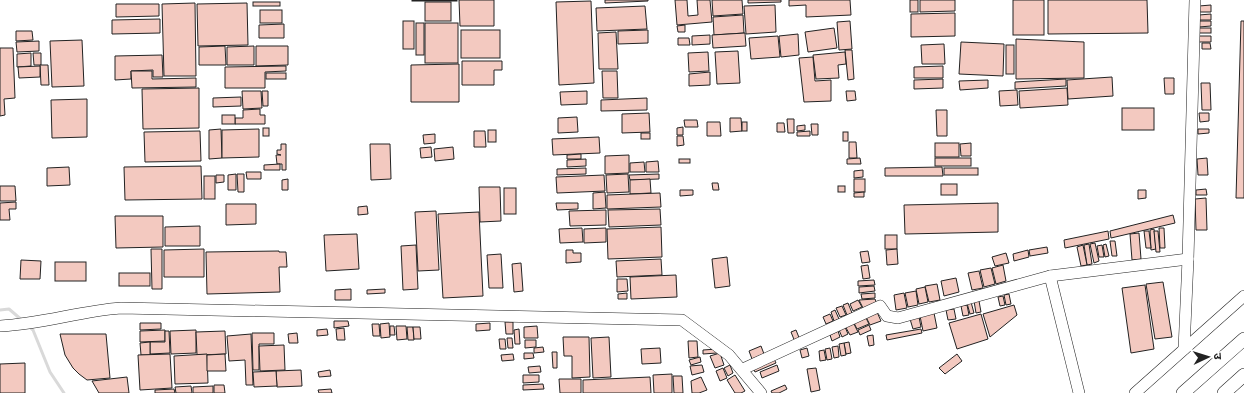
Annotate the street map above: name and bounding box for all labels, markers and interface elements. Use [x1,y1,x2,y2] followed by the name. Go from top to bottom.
[1188,337,1228,377] north arrow
[1211,353,1224,361] text: उ

